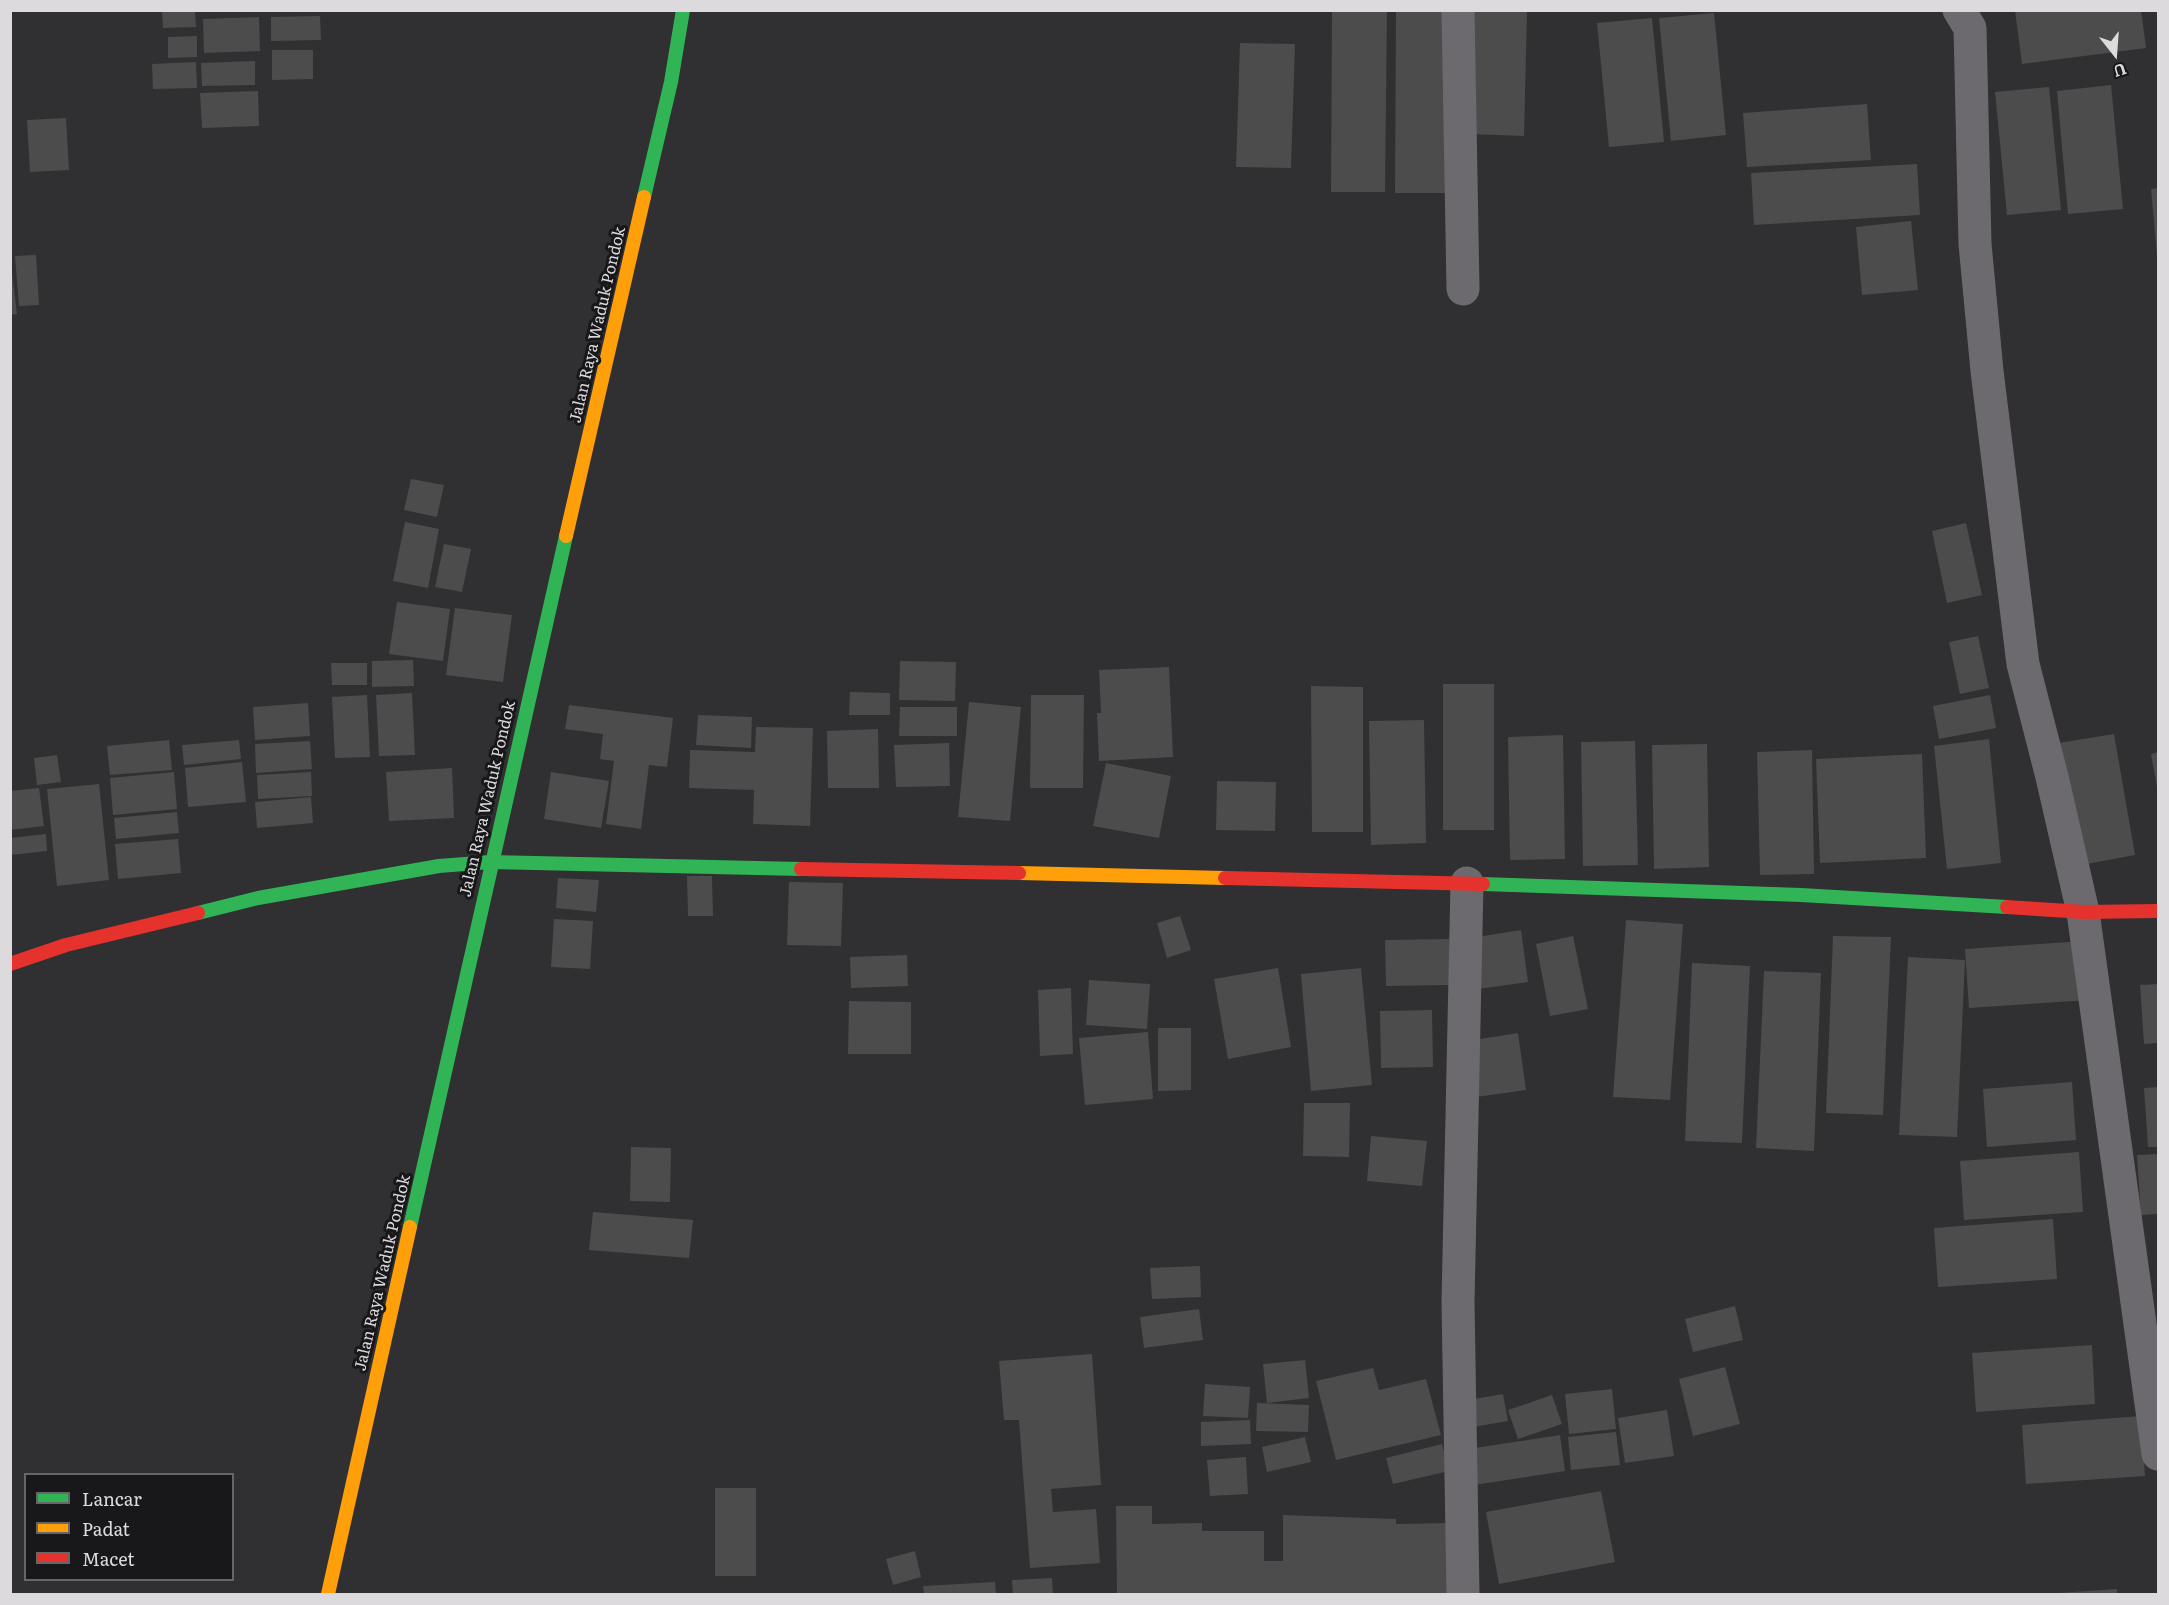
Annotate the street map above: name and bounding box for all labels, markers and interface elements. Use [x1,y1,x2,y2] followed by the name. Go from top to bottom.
[2085,24,2145,84] north arrow
[2111,58,2130,85] text: U
[566,225,630,425] street label: Jalan Raya Waduk Pondok
[456,699,520,899] street label: Jalan Raya Waduk Pondok
[351,1173,415,1373] street label: Jalan Raya Waduk Pondok
[24,1473,234,1581] legend
[82,1485,142,1512] text: Lancar
[82,1515,130,1542] text: Padat
[82,1545,135,1572] text: Macet

